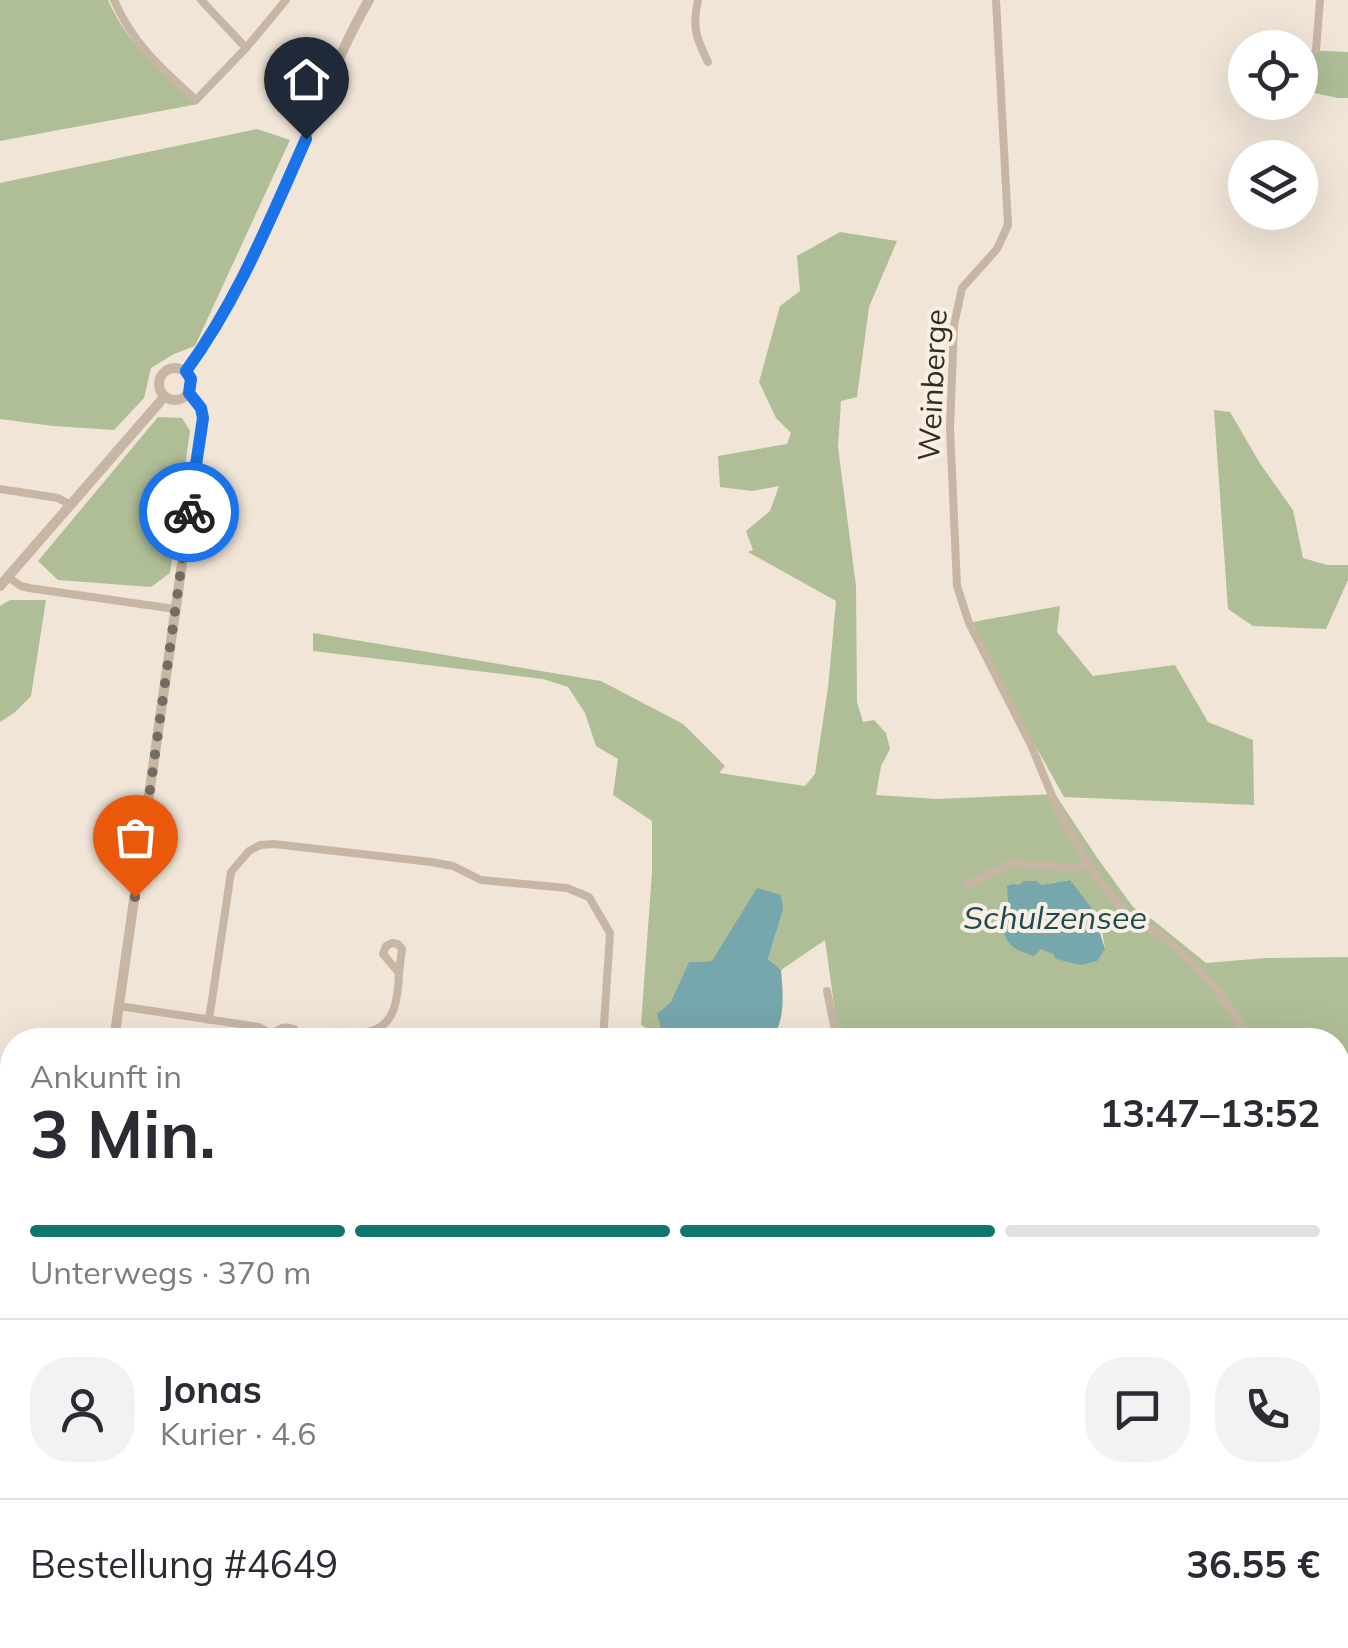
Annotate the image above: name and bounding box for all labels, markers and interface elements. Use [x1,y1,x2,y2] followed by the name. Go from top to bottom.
[1228,30,1318,230] map controls
[1228,30,1318,120] button: locate
[264,37,349,140] pin
[279,52,334,107] icon: home
[1228,140,1318,230] button: layers
[909,308,955,462] street label: Weinberge
[139,462,239,562] courier
[162,485,217,540] icon: bike
[93,795,178,898] pin
[108,810,163,865] icon: bag
[963,897,1147,937] water label: Schulzensee
[30,1056,182,1096] text: Ankunft in
[1100,1089,1320,1137] text: 13:47–13:52
[30,1093,216,1174] text: 3 Min.
[30,1252,311,1292] text: Unterwegs · 370 m
[30,1357,135,1462] button: person
[1085,1357,1190,1462] button: chat
[1215,1357,1320,1462] button: phone
[160,1365,262,1413] text: Jonas
[160,1413,316,1453] text: Kurier · 4.6
[30,1540,338,1588] text: Bestellung #4649
[1186,1540,1320,1588] text: 36.55 €

